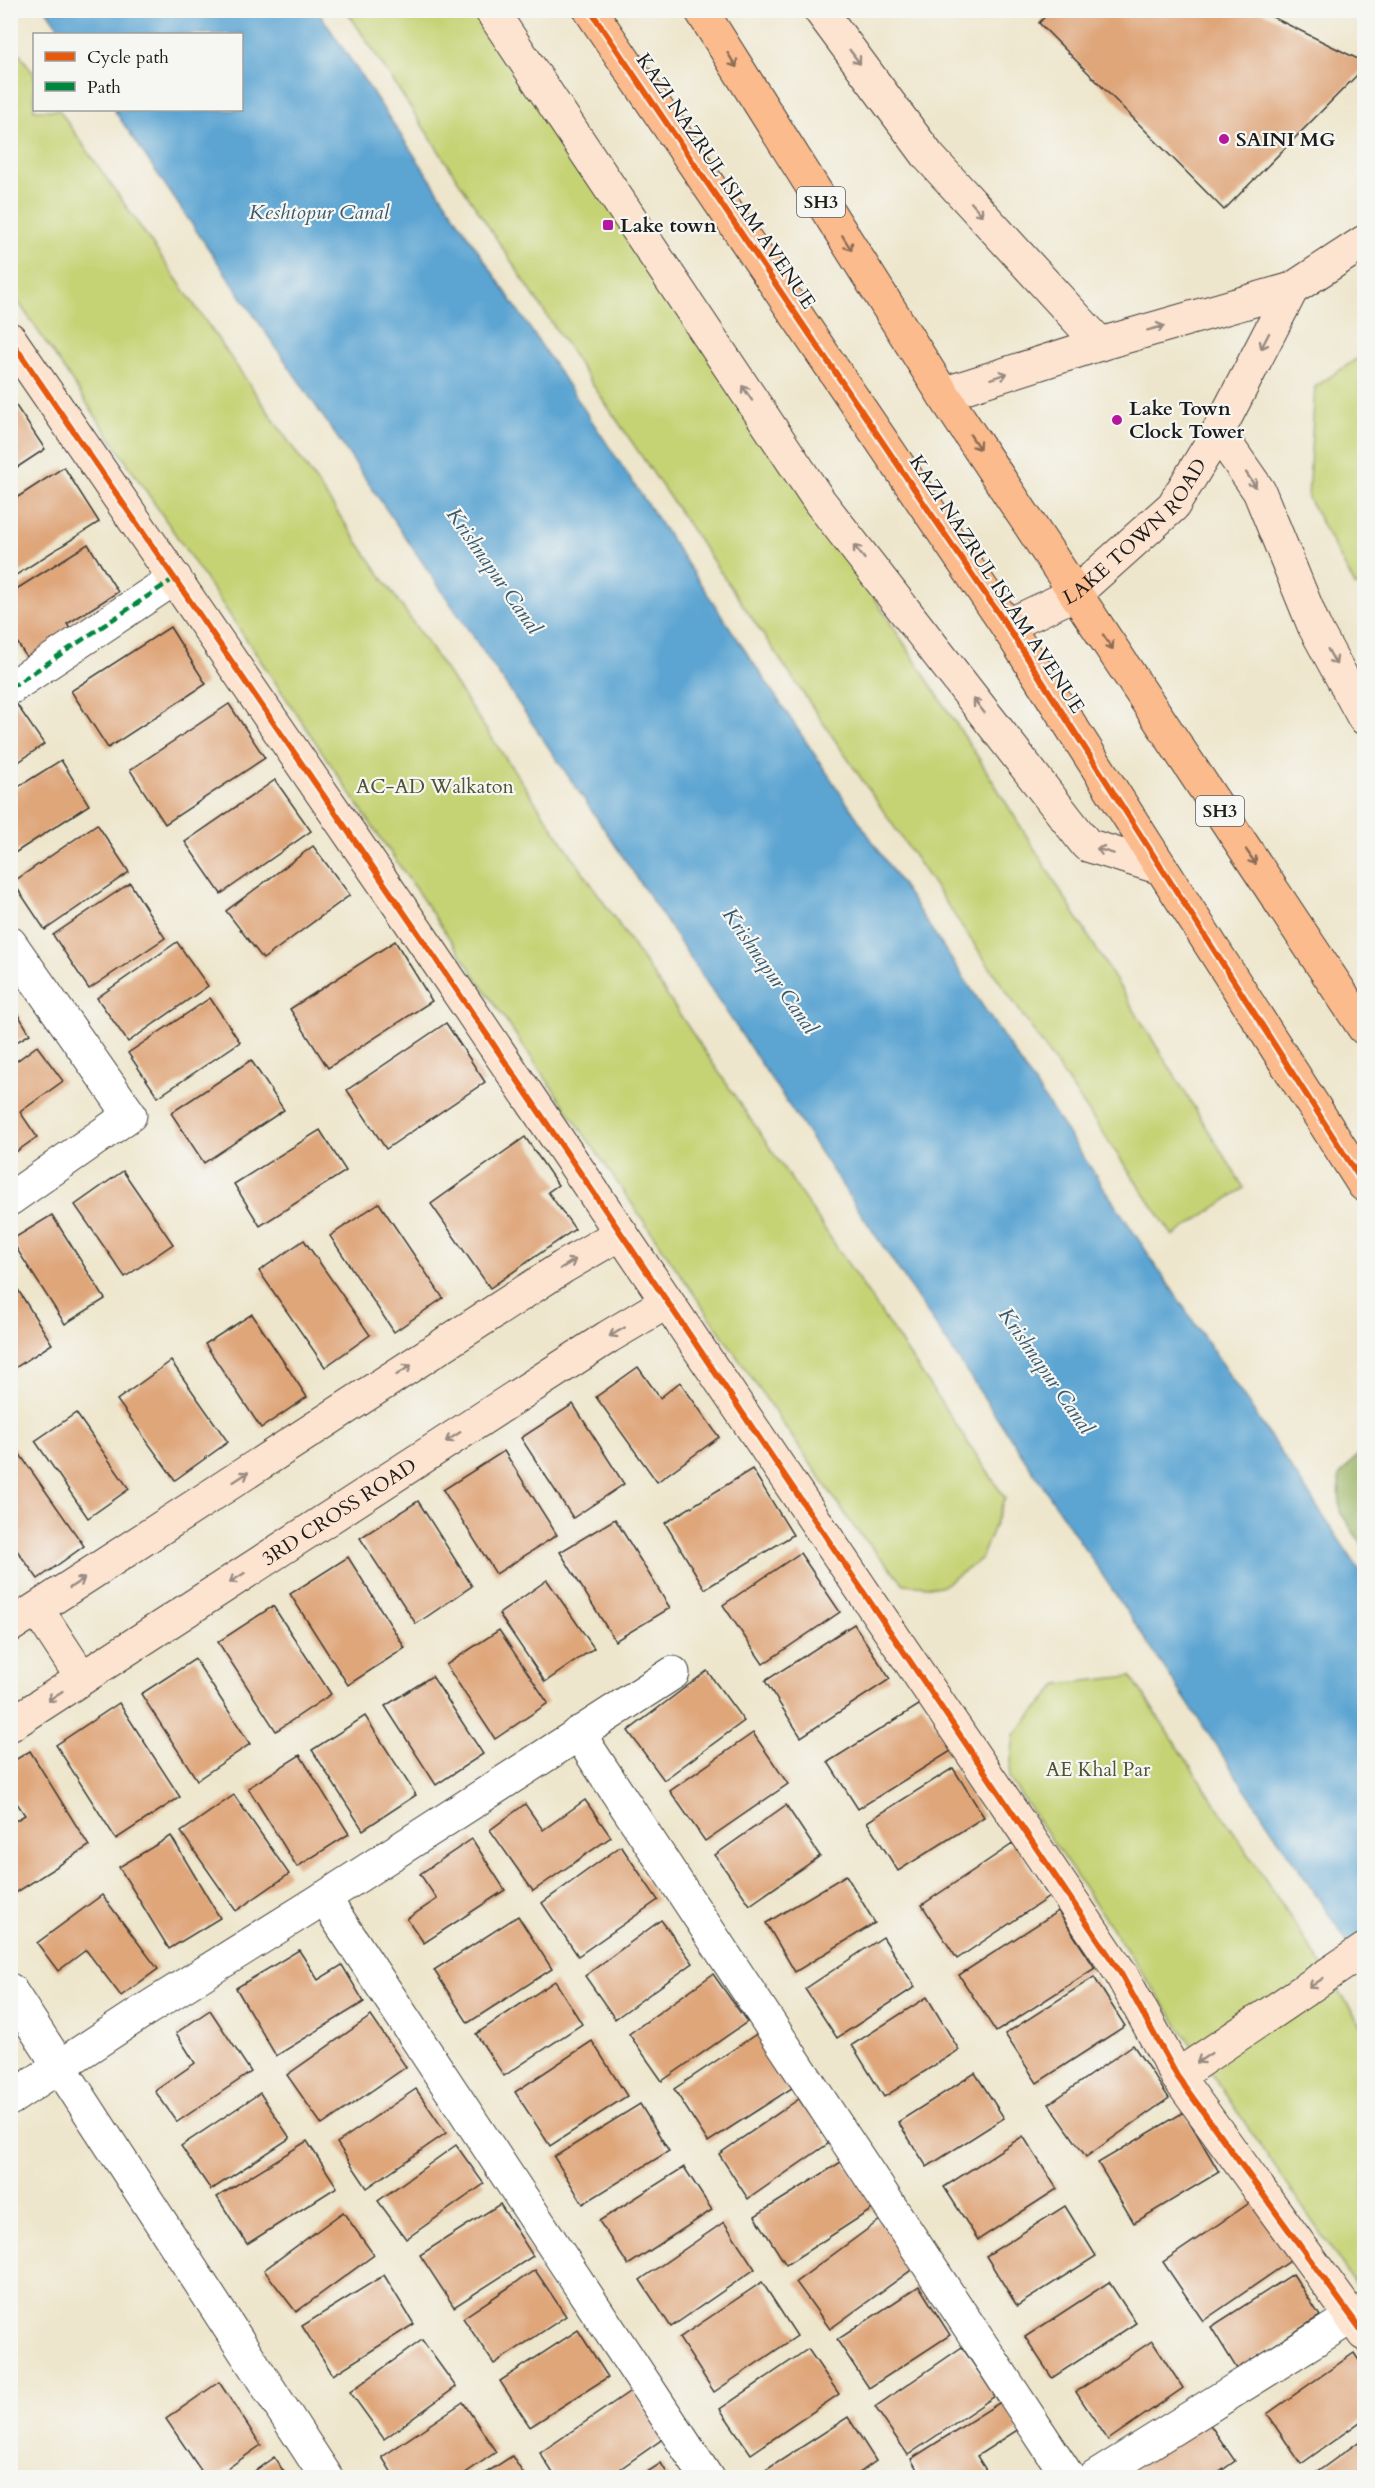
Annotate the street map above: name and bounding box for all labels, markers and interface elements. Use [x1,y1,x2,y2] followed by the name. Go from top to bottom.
[33,33,243,111] legend
[87,45,169,70] text: Cycle path
[630,48,822,314] street label: KAZI NAZRUL ISLAM AVENUE
[849,49,861,65] one-way arrow
[726,51,738,68] one-way arrow
[87,75,121,100] text: Path
[1236,126,1335,153] place label: SAINI MG
[1217,132,1231,146] marker: SAINI MG
[797,187,845,217] road number: SH3
[249,198,390,227] water label: Keshtopur Canal
[970,201,984,216] one-way arrow
[620,212,717,239] place label: Lake town
[601,218,615,232] marker: Lake town
[841,234,853,251] one-way arrow
[1147,322,1166,334] one-way arrow
[1259,332,1271,349] one-way arrow
[989,370,1008,381] one-way arrow
[741,385,753,402] one-way arrow
[1129,395,1245,445] place label: Lake Town Clock Tower
[1110,413,1124,427] marker: Lake Town Clock Tower
[969,434,981,450] one-way arrow
[903,450,1091,718] street label: KAZI NAZRUL ISLAM AVENUE
[1058,453,1212,611] street label: LAKE TOWN ROAD
[1245,471,1257,488] one-way arrow
[439,502,549,641] water label: Krishnapur Canal
[853,545,865,561] one-way arrow
[1102,633,1114,650] one-way arrow
[1326,648,1338,665] one-way arrow
[972,699,985,715] one-way arrow
[356,773,515,800] park label: AC-AD Walkaton
[1196,796,1244,826] road number: SH3
[1096,845,1115,856] one-way arrow
[1245,848,1257,864] one-way arrow
[715,902,825,1041] water label: Krishnapur Canal
[559,1258,576,1270] one-way arrow
[991,1302,1101,1441] water label: Krishnapur Canal
[609,1326,626,1338] one-way arrow
[395,1364,412,1376] one-way arrow
[445,1432,462,1444] one-way arrow
[256,1452,421,1572] street label: 3RD CROSS ROAD
[232,1470,249,1483] one-way arrow
[229,1572,245,1584] one-way arrow
[68,1576,85,1588] one-way arrow
[47,1689,64,1702] one-way arrow
[1046,1756,1151,1783] park label: AE Khal Par
[1308,1977,1325,1989] one-way arrow
[1196,2052,1212,2064] one-way arrow

